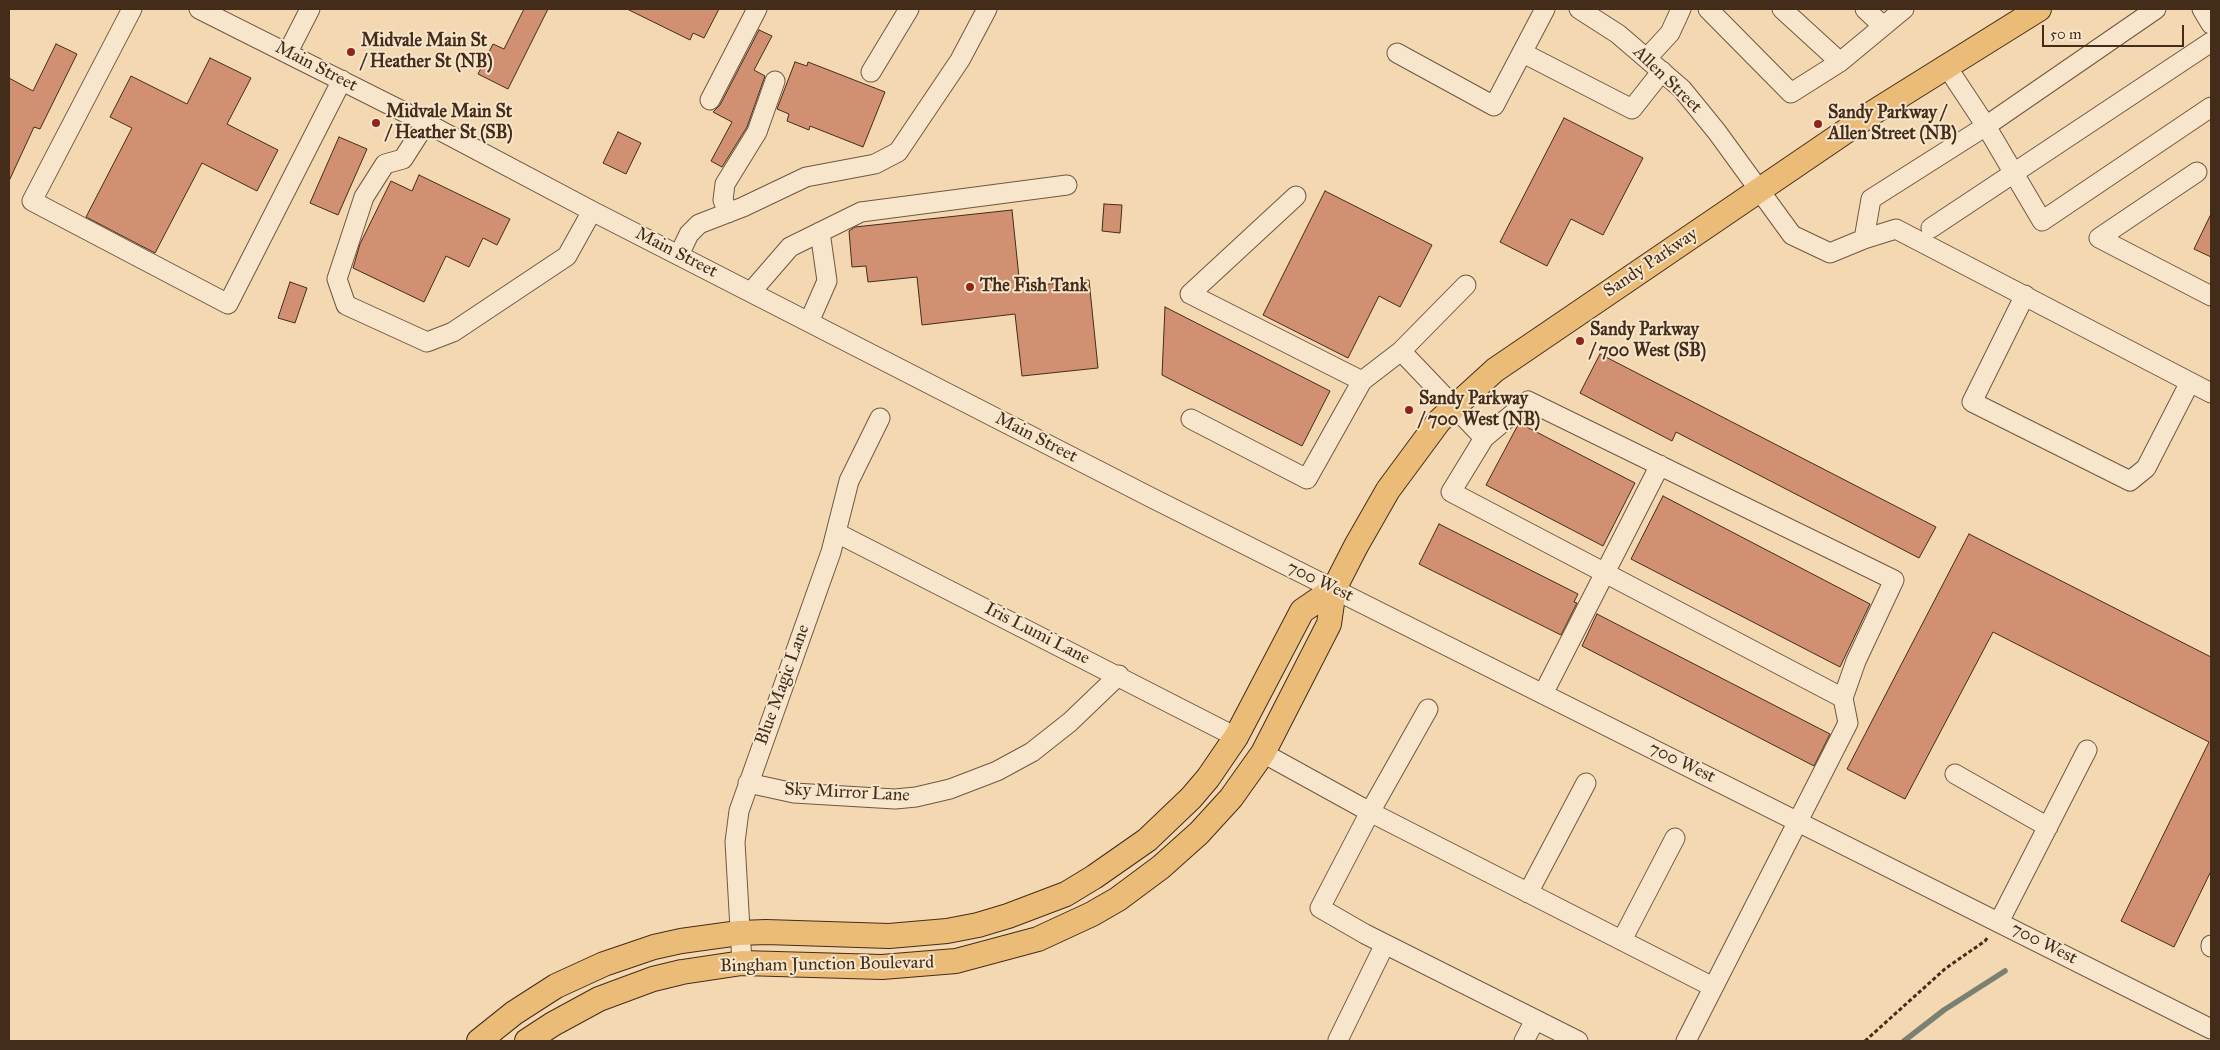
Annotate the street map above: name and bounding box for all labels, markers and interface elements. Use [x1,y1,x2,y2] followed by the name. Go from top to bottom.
[2045,15,2188,47] scale bar
[2050,25,2082,43] text: 50 m
[361,31,493,74] place label: Midvale Main St / Heather St (NB)
[271,37,361,97] street label: Main Street
[1628,42,1706,118] street label: Allen Street
[345,46,357,58] marker: Midvale Main St / Heather St (NB)
[386,102,513,144] place label: Midvale Main St / Heather St (SB)
[1828,103,1957,146] place label: Sandy Parkway / Allen Street (NB)
[370,117,382,129] marker: Midvale Main St / Heather St (SB)
[1812,118,1824,130] marker: Sandy Parkway / Allen Street (NB)
[631,223,721,283] street label: Main Street
[1600,224,1702,302] street label: Sandy Parkway
[980,276,1088,298] place label: The Fish Tank
[964,281,976,293] marker: The Fish Tank
[1590,320,1706,362] place label: Sandy Parkway / 700 West (SB)
[1574,335,1586,347] marker: Sandy Parkway / 700 West (SB)
[1419,389,1540,432] place label: Sandy Parkway / 700 West (NB)
[1403,404,1415,416] marker: Sandy Parkway / 700 West (NB)
[991,408,1081,468] street label: Main Street
[1283,557,1357,607] street label: 700 West
[981,598,1093,670] street label: Iris Lumi Lane
[751,622,815,748] street label: Blue Magic Lane
[1645,738,1719,788] street label: 700 West
[784,779,910,807] street label: Sky Mirror Lane
[2007,918,2081,970] street label: 700 West
[720,952,934,978] street label: Bingham Junction Boulevard

